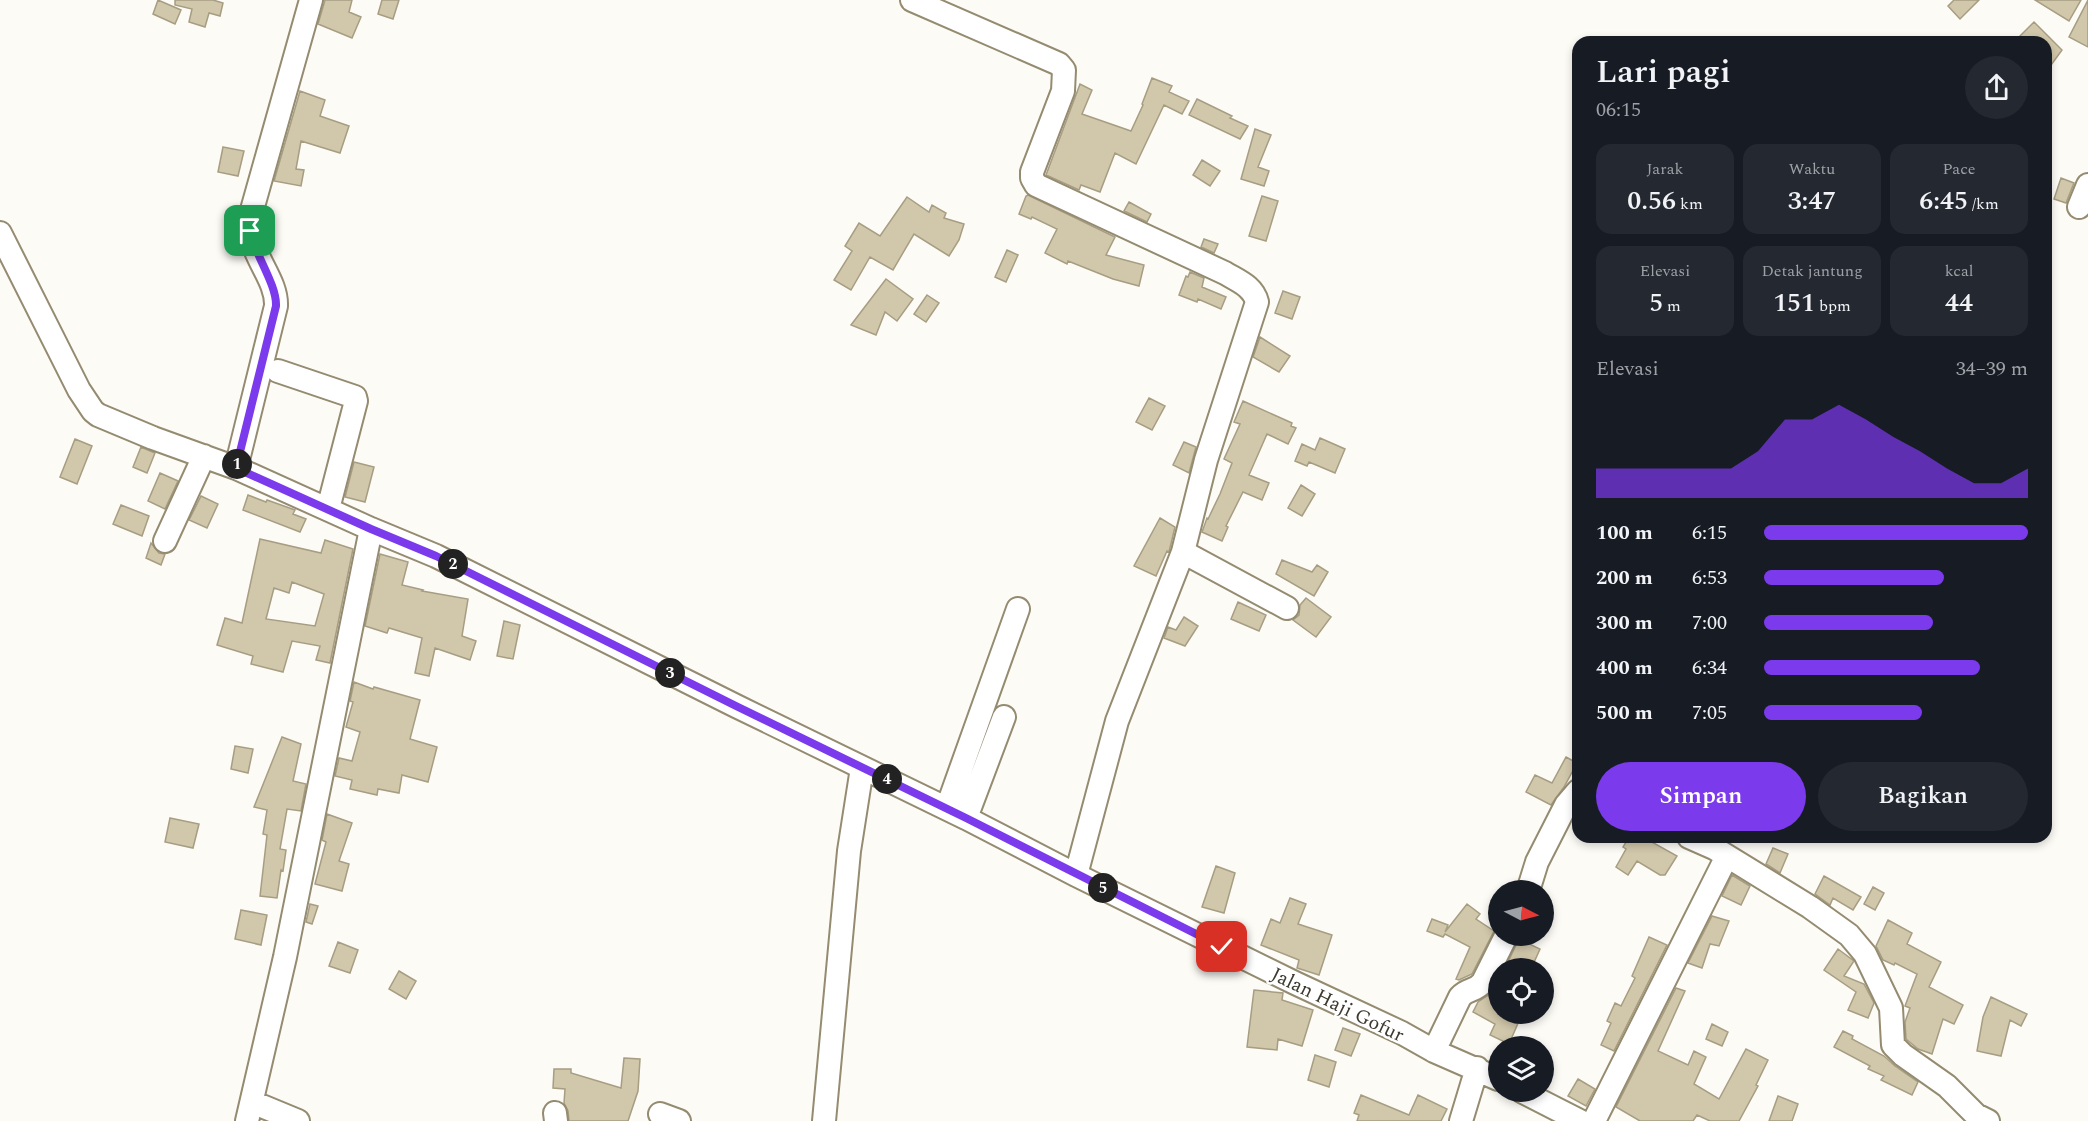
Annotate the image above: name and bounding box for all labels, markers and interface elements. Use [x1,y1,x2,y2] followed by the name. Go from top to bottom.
[1596,47,1731,97] text: Lari pagi
[1965,56,2028,119] button: share
[1596,95,1641,125] text: 06:15
[1647,157,1683,181] text: Jarak
[1789,157,1835,181] text: Waktu
[1942,157,1976,181] text: Pace
[1627,181,1676,221] text: 0.56
[1788,181,1836,221] text: 3:47
[1919,181,1968,221] text: 6:45
[1676,192,1703,216] text: km
[1968,192,1999,216] text: /km
[224,205,275,256] pin
[233,214,266,247] icon: arrive
[1640,259,1690,283] text: Elevasi
[1761,259,1863,283] text: Detak jantung
[1945,259,1973,283] text: kcal
[1649,283,1663,323] text: 5
[1773,283,1815,323] text: 151
[1945,283,1973,323] text: 44
[1663,294,1681,318] text: m
[1815,294,1851,318] text: bpm
[1596,354,1659,384] text: Elevasi
[1956,354,2028,384] text: 34–39 m
[222,449,252,479] pin: 1
[233,452,241,476] text: 1
[1596,518,1653,548] text: 100 m
[1692,518,1727,548] text: 6:15
[438,549,468,579] pin: 2
[449,552,457,576] text: 2
[1596,563,1653,593] text: 200 m
[1692,563,1727,593] text: 6:53
[1596,608,1653,638] text: 300 m
[1692,608,1727,638] text: 7:00
[1596,653,1653,683] text: 400 m
[1692,653,1727,683] text: 6:34
[655,658,685,688] pin: 3
[666,661,674,685] text: 3
[1596,698,1653,728] text: 500 m
[1692,698,1727,728] text: 7:05
[1596,762,1806,831] button: Simpan
[1818,762,2028,831] button: Bagikan
[872,764,902,794] pin: 4
[883,767,891,791] text: 4
[1088,873,1118,903] pin: 5
[1099,876,1107,900] text: 5
[1488,880,1554,946] north arrow
[1488,880,1554,1102] map controls
[1196,921,1247,972] pin
[1205,930,1238,963] icon: check
[1488,958,1554,1024] button: locate
[1266,960,1409,1050] street label: Jalan Haji Gofur
[1488,1036,1554,1102] button: layers

